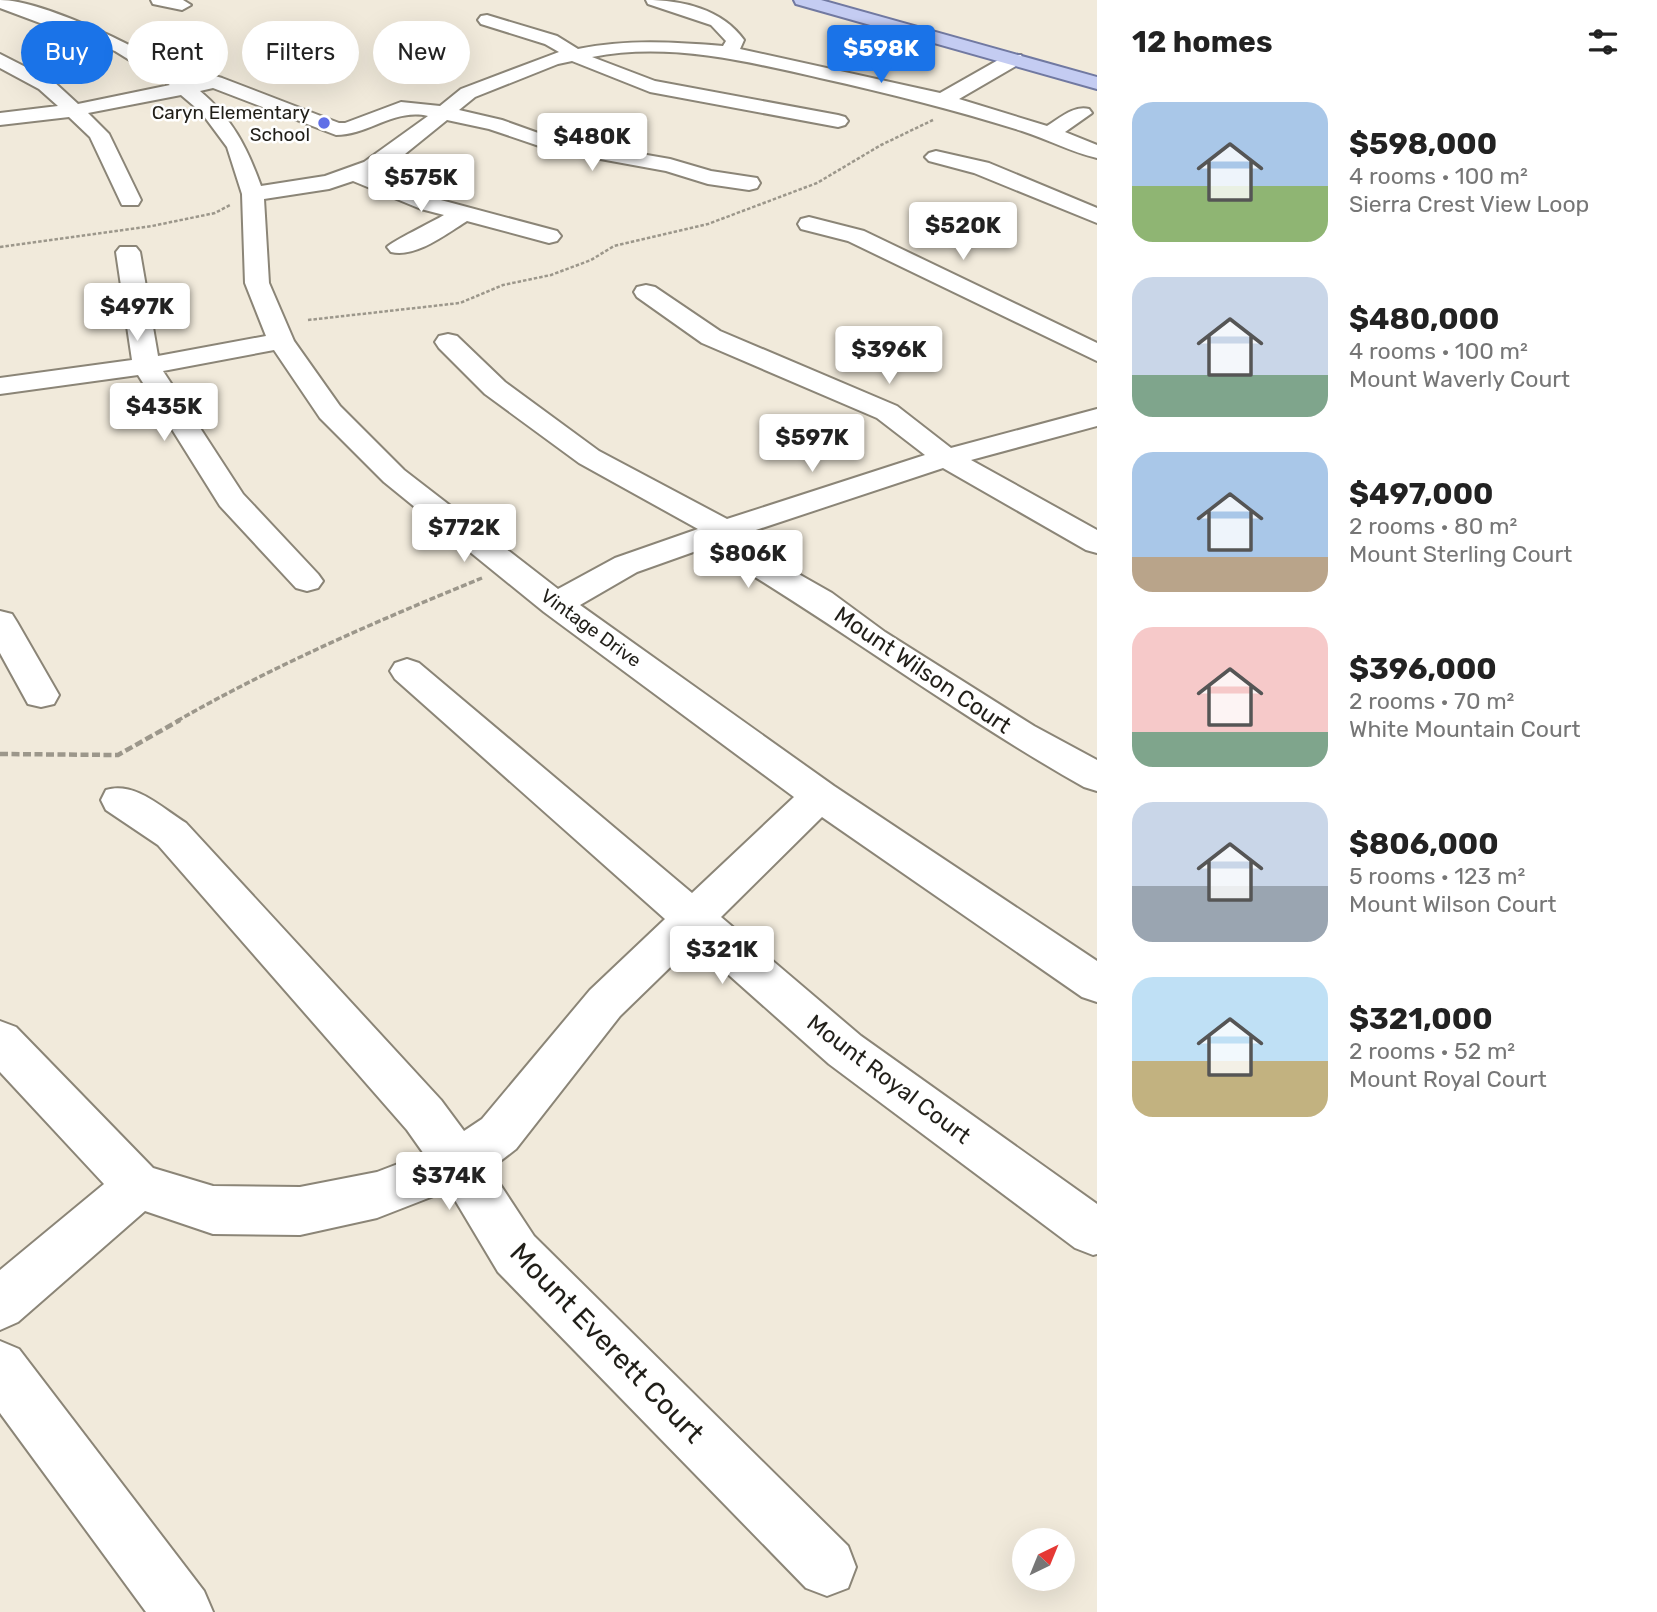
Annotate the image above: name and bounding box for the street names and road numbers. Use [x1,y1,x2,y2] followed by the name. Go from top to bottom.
[536,584,646,672] street label: Vintage Drive
[829,600,1017,740] street label: Mount Wilson Court
[802,1008,976,1150] street label: Mount Royal Court
[503,1236,711,1450] street label: Mount Everett Court

